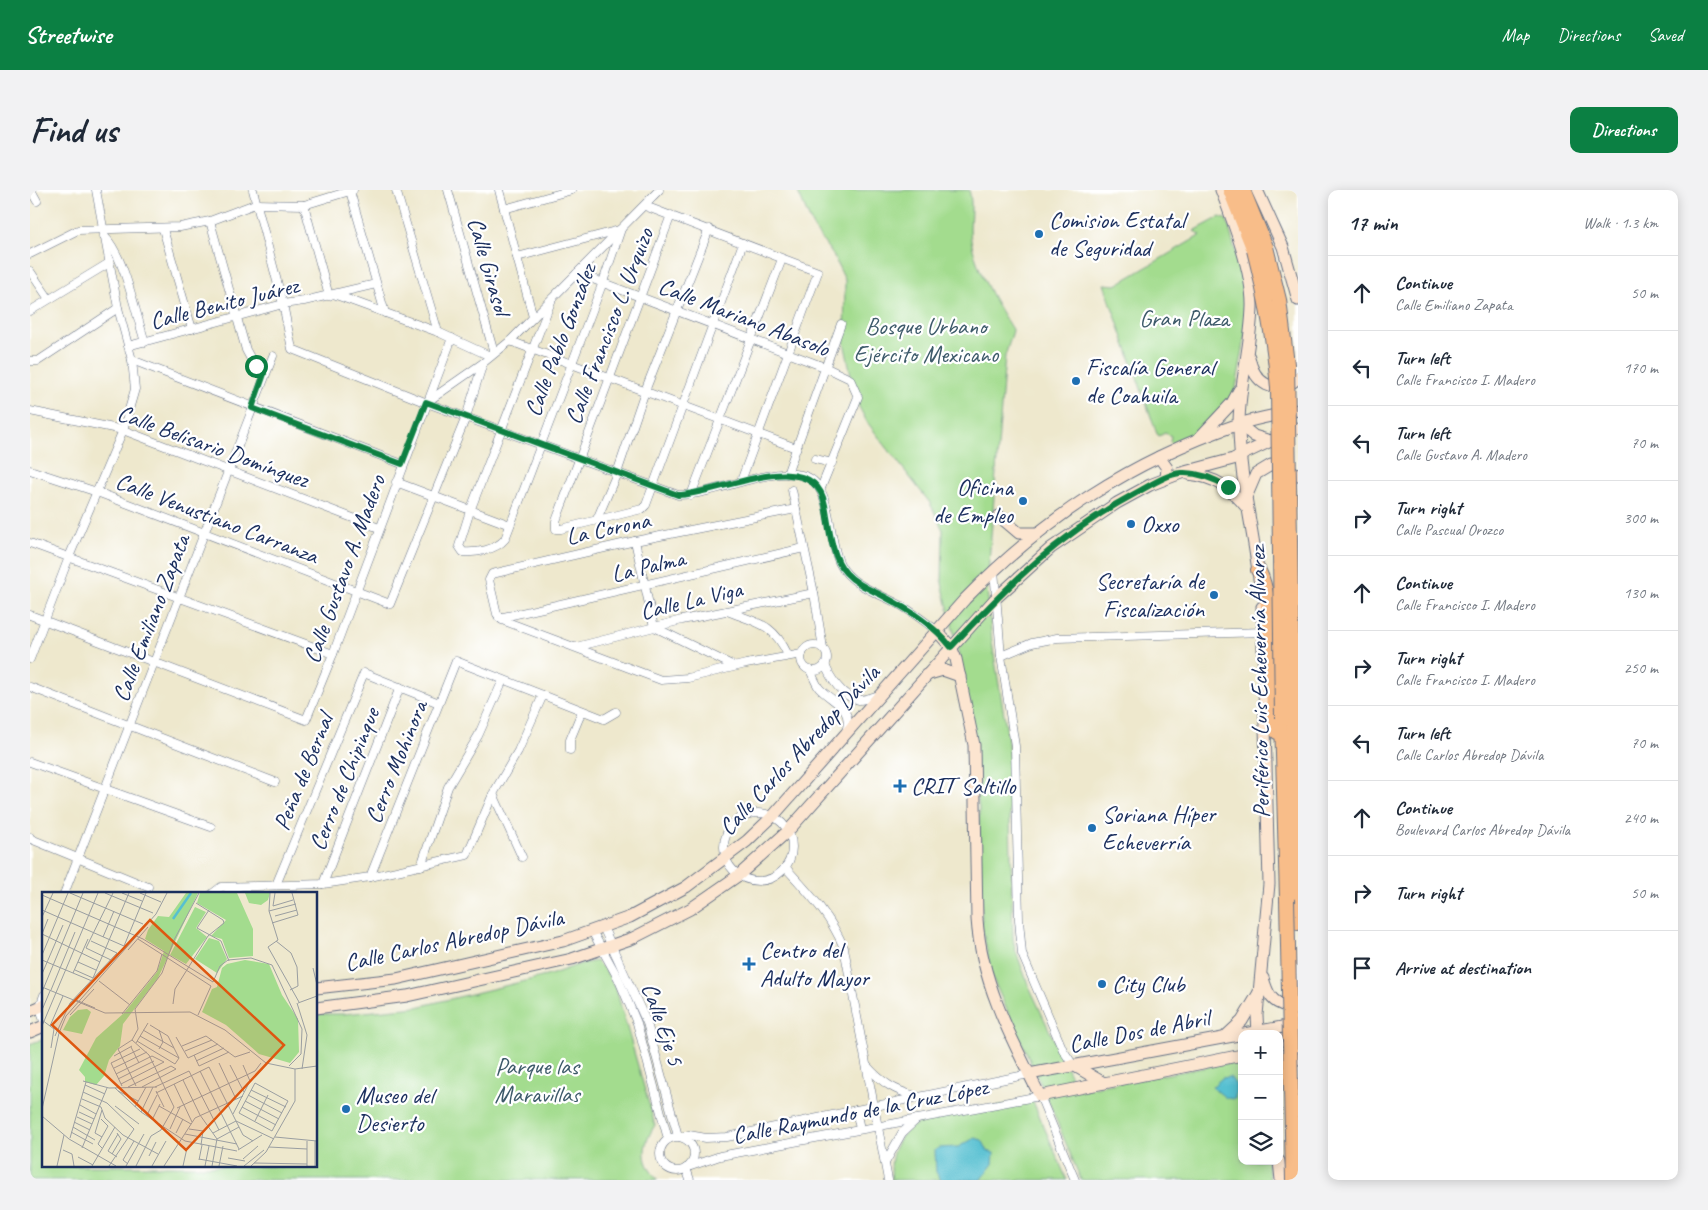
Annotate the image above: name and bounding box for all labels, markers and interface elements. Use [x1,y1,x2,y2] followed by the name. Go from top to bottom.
[25,20,111,50] text: Streetwise
[1502,24,1529,46] text: Map
[1557,24,1620,46] text: Directions
[1648,24,1683,46] text: Saved
[1570,107,1678,153] button: Directions
[30,108,117,153] text: Find us
[1049,205,1189,263] place label: Comision Estatal de Seguridad
[1348,210,1398,236] text: 17 min
[1583,213,1658,233] text: Walk · 1.3 km
[461,214,518,322] street label: Calle Girasol
[558,222,661,428] street label: Calle Francisco L. Urquizo
[1033,228,1045,240] marker: Comision Estatal de Seguridad
[517,257,604,421] street label: Calle Pablo González
[147,269,304,336] street label: Calle Benito Juárez
[654,271,835,364] street label: Calle Mariano Abasolo
[1395,271,1452,295] text: Continue
[1348,279,1376,307] icon: ahead
[1631,283,1658,303] text: 50 m
[1395,295,1513,315] text: Calle Emiliano Zapata
[1139,303,1231,333] park label: Gran Plaza
[854,311,1000,369] park label: Bosque Urbano Ejército Mexicano
[1395,346,1450,370] text: Turn left
[1086,352,1218,410] place label: Fiscalía General de Coahuila
[1348,354,1376,382] icon: left
[245,355,268,378] route start
[1624,358,1658,378] text: 170 m
[1395,370,1535,390] text: Calle Francisco I. Madero
[1070,375,1082,387] marker: Fiscalía General de Coahuila
[113,397,314,495] street label: Calle Belisario Domínguez
[1395,421,1450,445] text: Turn left
[1348,429,1376,457] icon: left
[1631,433,1658,453] text: 70 m
[1395,445,1527,465] text: Calle Gustavo A. Madero
[111,466,324,571] street label: Calle Venustiano Carranza
[296,469,392,667] street label: Calle Gustavo A. Madero
[933,472,1015,530] place label: Oficina de Empleo
[1217,476,1240,499] route end
[1017,495,1029,507] marker: Oficina de Empleo
[1395,496,1462,520] text: Turn right
[563,504,654,552] street label: La Corona
[1348,504,1376,532] icon: right
[1624,508,1658,528] text: 300 m
[1141,509,1180,539] place label: Oxxo
[1125,518,1137,530] marker: Oxxo
[1395,520,1503,540] text: Calle Pascual Orozco
[105,528,197,706] street label: Calle Emiliano Zapata
[608,543,690,589] street label: La Palma
[1242,543,1276,818] street label: Periférico Luis Echeverría Álvarez
[1096,566,1206,624] place label: Secretaría de Fiscalización
[1395,571,1452,595] text: Continue
[637,573,746,626] street label: Calle La Viga
[1348,579,1376,607] icon: ahead
[1624,583,1658,603] text: 130 m
[1208,589,1220,601] marker: Secretaría de Fiscalización
[1395,595,1535,615] text: Calle Francisco I. Madero
[1395,646,1462,670] text: Turn right
[1348,654,1376,682] icon: right
[712,657,887,842] street label: Calle Carlos Abredop Dávila
[1624,658,1658,678] text: 250 m
[1395,670,1535,690] text: Calle Francisco I. Madero
[358,694,435,828] street label: Cerro Mohinora
[302,701,387,855] street label: Cerro de Chipinque
[266,706,341,835] street label: Peña de Bernal
[1395,721,1450,745] text: Turn left
[1348,729,1376,757] icon: left
[1631,733,1658,753] text: 70 m
[1395,745,1543,765] text: Calle Carlos Abredop Dávila
[911,771,1017,801] place label: CRIT Saltillo
[893,779,907,793] marker: CRIT Saltillo
[1395,796,1452,820] text: Continue
[1102,799,1218,857] place label: Soriana Híper Echeverría
[1348,804,1376,832] icon: ahead
[1624,808,1658,828] text: 240 m
[1395,820,1570,840] text: Boulevard Carlos Abredop Dávila
[1086,822,1098,834] marker: Soriana Híper Echeverría
[1348,879,1376,907] icon: right
[1395,881,1462,905] text: Turn right
[1631,883,1658,903] text: 50 m
[42,892,318,1168] inset map
[342,902,567,978] street label: Calle Carlos Abredop Dávila
[760,935,871,993] place label: Centro del Adulto Mayor
[1348,954,1376,982] icon: arrive
[1395,956,1531,980] text: Arrive at destination
[742,957,756,971] marker: Centro del Adulto Mayor
[1112,969,1186,999] place label: City Club
[1096,978,1108,990] marker: City Club
[635,979,691,1070] street label: Calle Eje 5
[1066,1002,1216,1059] street label: Calle Dos de Abril
[1238,1030,1283,1165] map controls
[1238,1030,1283,1075] button: +
[494,1051,582,1109] park label: Parque las Maravillas
[730,1071,992,1150] street label: Calle Raymundo de la Cruz López
[1238,1075,1283,1120] button: −
[356,1080,437,1138] place label: Museo del Desierto
[340,1103,352,1115] marker: Museo del Desierto
[1238,1120,1283,1165] button: layers

